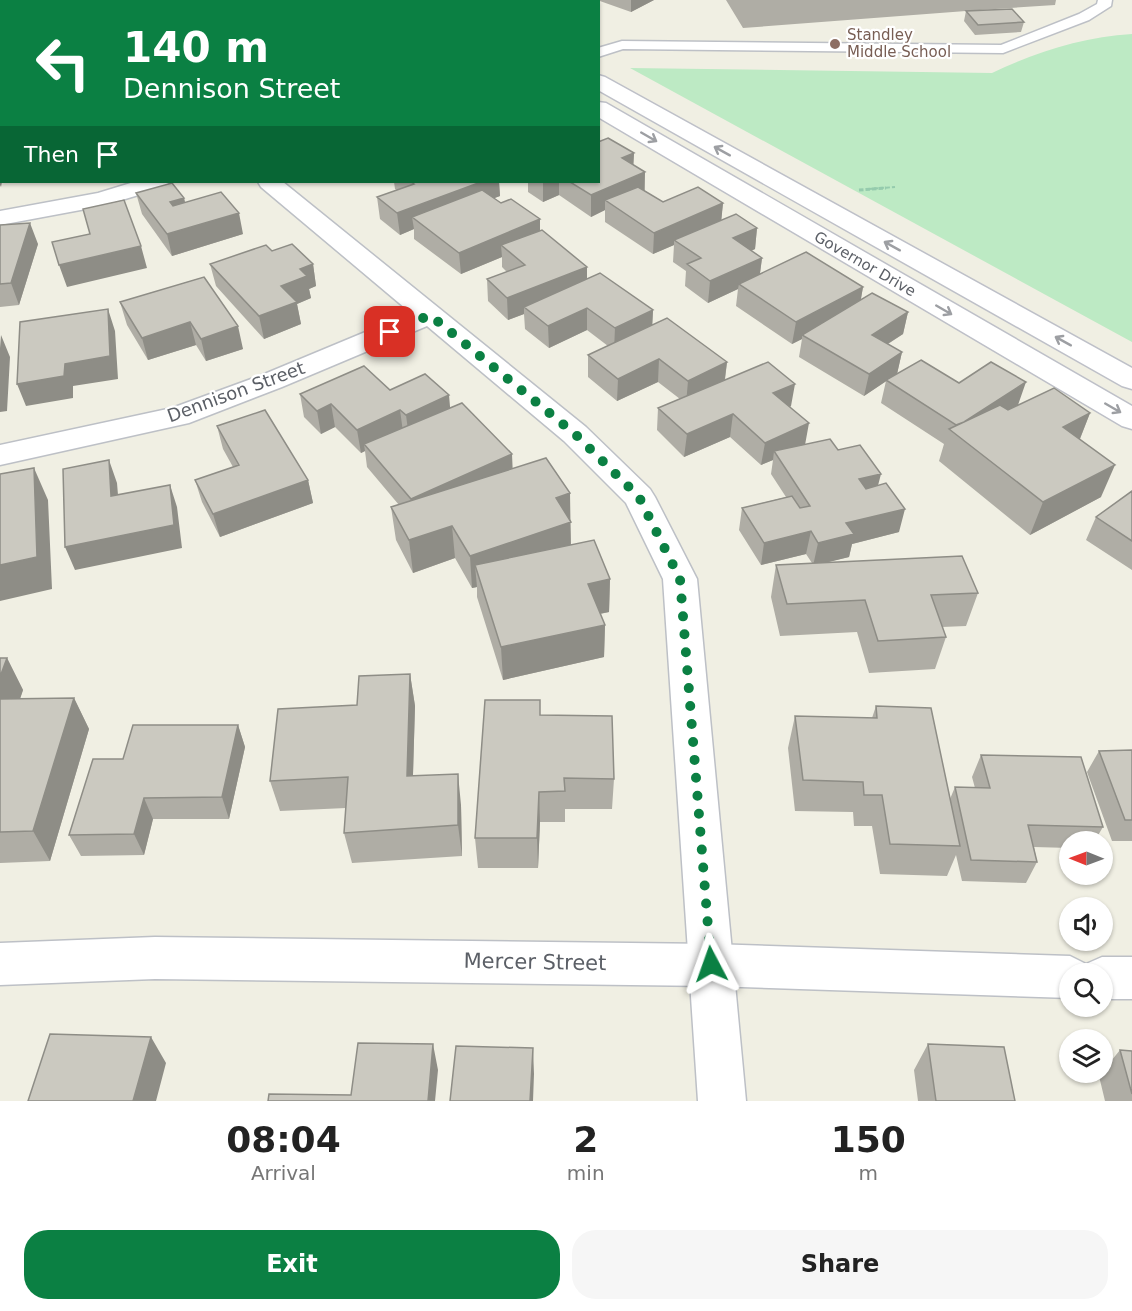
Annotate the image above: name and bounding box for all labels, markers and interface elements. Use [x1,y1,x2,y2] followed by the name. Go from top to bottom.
[123,23,269,72] text: 140 m
[24,24,102,102] icon: left
[847,26,951,61] place label: Standley Middle School
[828,37,842,51] marker: Standley Middle School
[123,73,340,104] text: Dennison Street
[640,132,657,144] one-way arrow
[91,138,124,171] icon: arrive
[24,142,79,167] text: Then
[714,145,731,157] one-way arrow
[811,228,919,300] street label: Governor Drive
[884,240,901,252] one-way arrow
[935,304,952,316] one-way arrow
[364,306,415,357] pin
[373,315,406,348] icon: arrive
[1054,335,1072,346] one-way arrow
[164,357,308,426] street label: Dennison Street
[1104,403,1121,415] one-way arrow
[1059,831,1113,885] north arrow
[1059,831,1113,1083] map controls
[1059,897,1113,951] button: sound
[679,932,743,996] position arrow
[463,949,607,975] street label: Mercer Street
[1059,963,1113,1017] button: search
[1059,1029,1113,1083] button: layers
[226,1119,341,1160] text: 08:04
[573,1119,598,1160] text: 2
[831,1119,906,1160] text: 150
[251,1161,316,1185] text: Arrival
[567,1161,605,1185] text: min
[859,1161,878,1185] text: m
[24,1230,560,1299] button: Exit
[572,1230,1108,1299] button: Share

